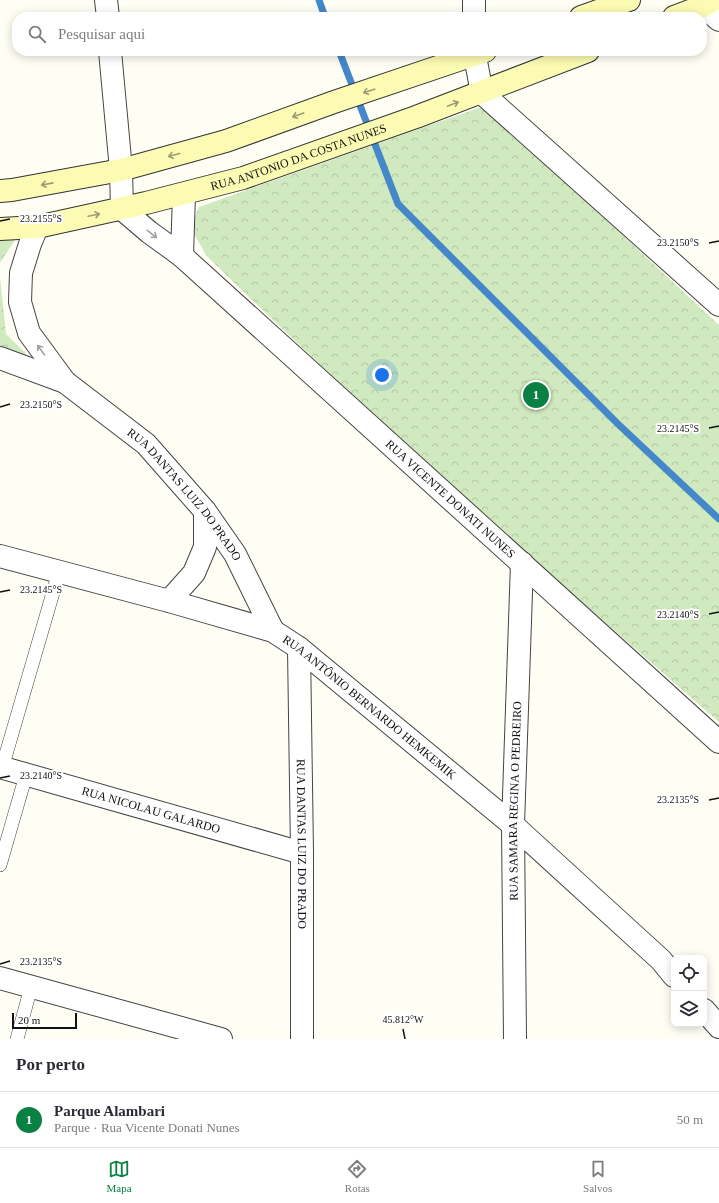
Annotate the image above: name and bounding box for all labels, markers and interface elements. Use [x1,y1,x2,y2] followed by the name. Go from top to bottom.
[12,12,707,56] search box
[26,23,48,45] icon: search
[58,26,145,42] text: Pesquisar aqui
[364,87,376,95] one-way arrow
[446,99,458,107] one-way arrow
[292,112,304,120] one-way arrow
[209,121,388,193] street label: RUA ANTONIO DA COSTA NUNES
[168,152,181,159] one-way arrow
[41,180,54,188] one-way arrow
[87,210,100,218] one-way arrow
[20,213,62,224] text: 23.2155°S
[147,229,158,238] one-way arrow
[657,237,699,248] text: 23.2150°S
[37,345,46,356] one-way arrow
[372,365,392,385] your location
[523,380,549,410] pin: 1
[20,399,62,410] text: 23.2150°S
[657,423,699,434] text: 23.2145°S
[124,425,244,563] street label: RUA DANTAS LUIZ DO PRADO
[383,437,518,561] street label: RUA VICENTE DONATI NUNES
[20,584,62,595] text: 23.2145°S
[657,609,699,620] text: 23.2140°S
[280,632,459,782] street label: RUA ANTÔNIO BERNARDO HEMKEMIK
[506,701,524,901] street label: RUA SAMARA REGINA O PEDREIRO
[294,759,309,929] street label: RUA DANTAS LUIZ DO PRADO
[20,770,62,781] text: 23.2140°S
[80,784,222,836] street label: RUA NICOLAU GALARDO
[657,794,699,805] text: 23.2135°S
[671,955,707,1027] map controls
[671,955,707,991] button: locate
[20,956,62,967] text: 23.2135°S
[671,991,707,1027] button: layers
[12,1011,77,1030] scale bar
[18,1014,40,1026] text: 20 m
[383,1014,424,1025] text: 45.812°W
[16,1055,85,1074] text: Por perto
[54,1103,165,1119] text: Parque Alambari
[26,1112,32,1127] text: 1
[677,1112,703,1127] text: 50 m
[54,1120,240,1135] text: Parque · Rua Vicente Donati Nunes
[107,1158,132,1194] tab: Mapa
[345,1158,370,1194] tab: Rotas
[583,1158,612,1194] tab: Salvos

